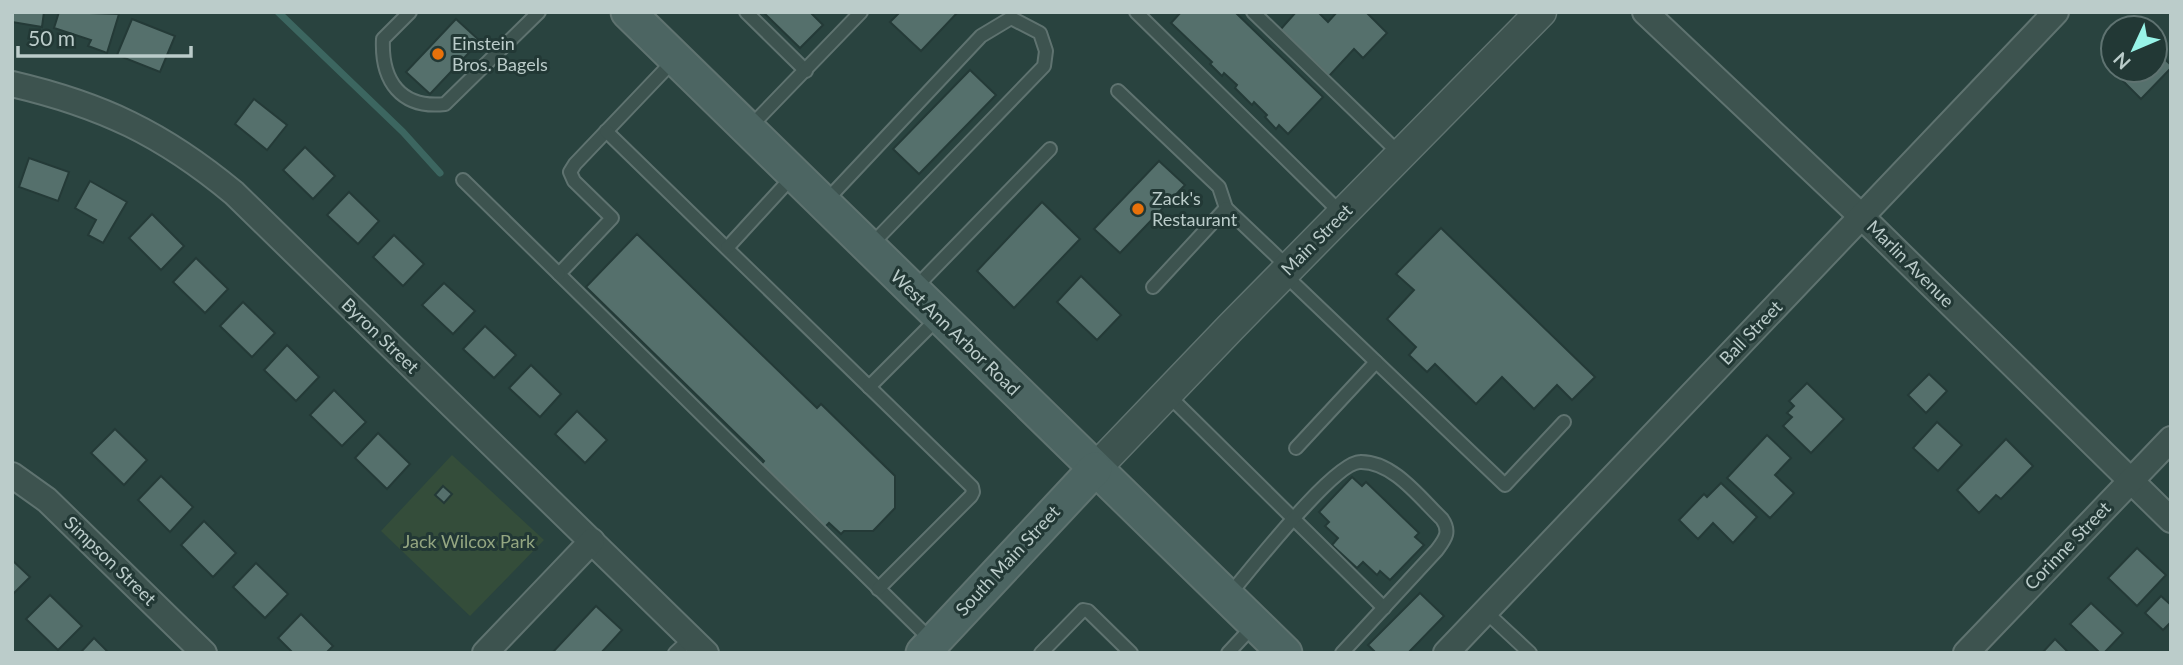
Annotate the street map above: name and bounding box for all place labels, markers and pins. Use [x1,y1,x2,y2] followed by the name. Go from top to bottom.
[452,32,548,75] place label: Einstein Bros. Bagels
[430,46,446,62] marker: Einstein Bros. Bagels
[1152,187,1238,230] place label: Zack's Restaurant
[1130,201,1146,217] marker: Zack's Restaurant

